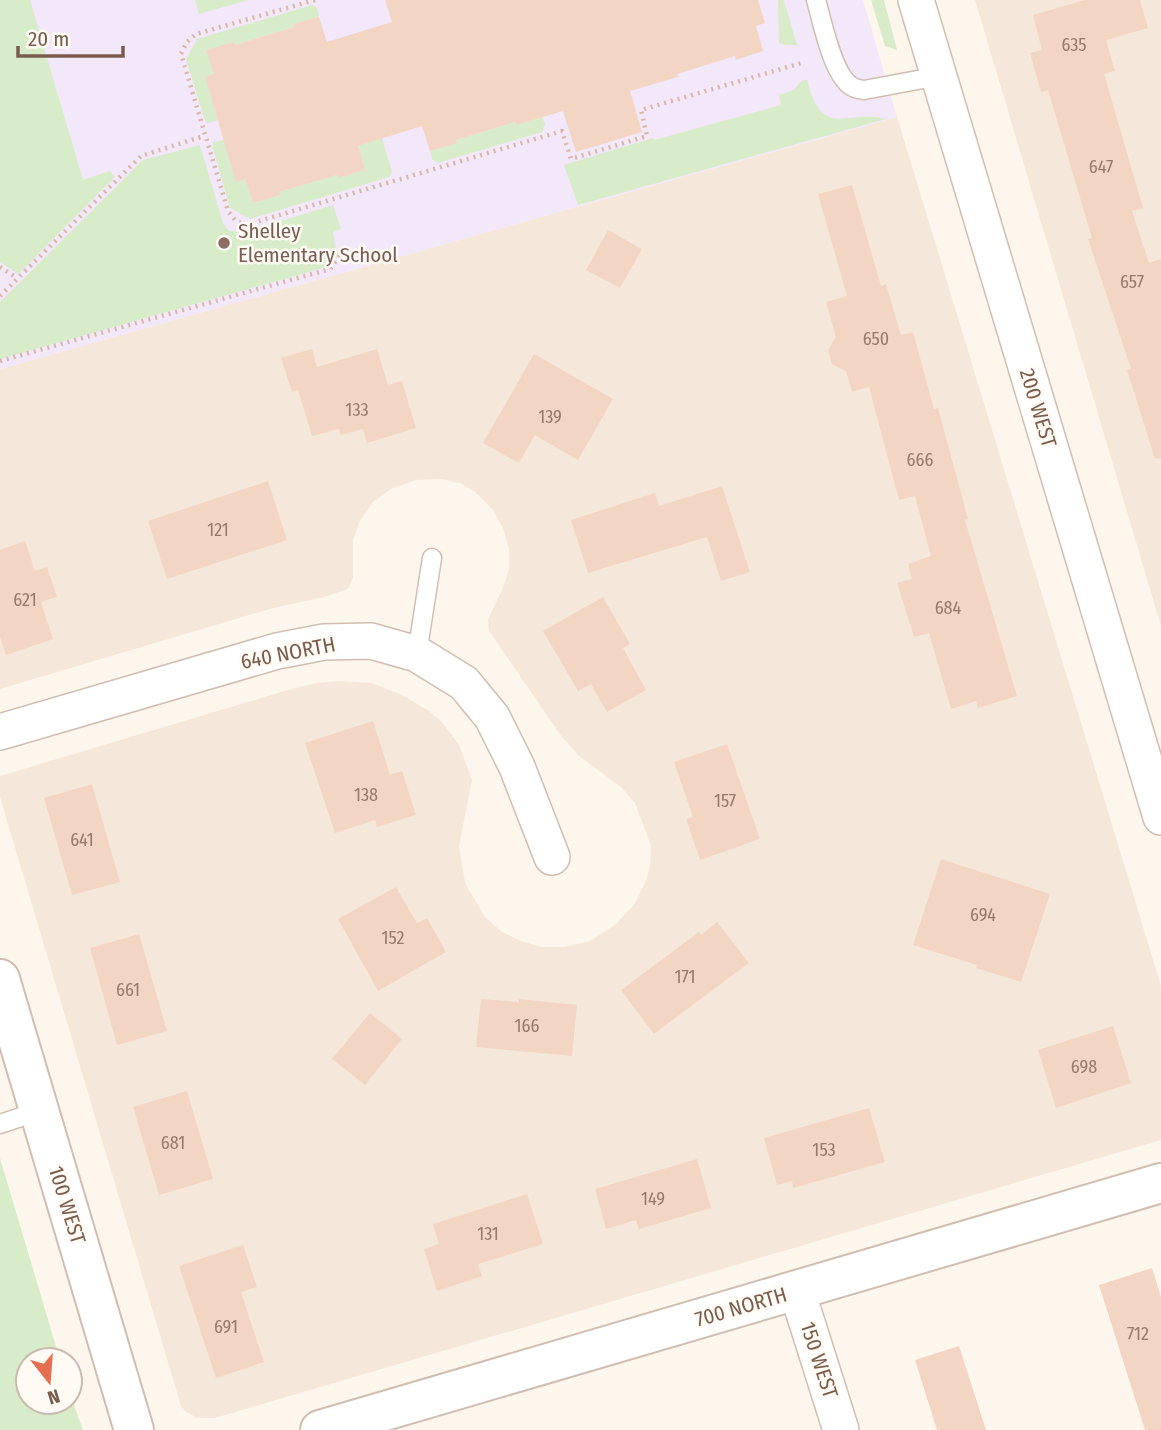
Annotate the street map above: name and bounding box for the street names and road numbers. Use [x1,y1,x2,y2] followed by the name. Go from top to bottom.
[1014,365,1062,451] street label: 200 WEST
[238,631,338,675] street label: 640 NORTH
[43,1163,91,1247] street label: 100 WEST
[692,1281,790,1333] street label: 700 NORTH
[794,1319,844,1402] street label: 150 WEST

